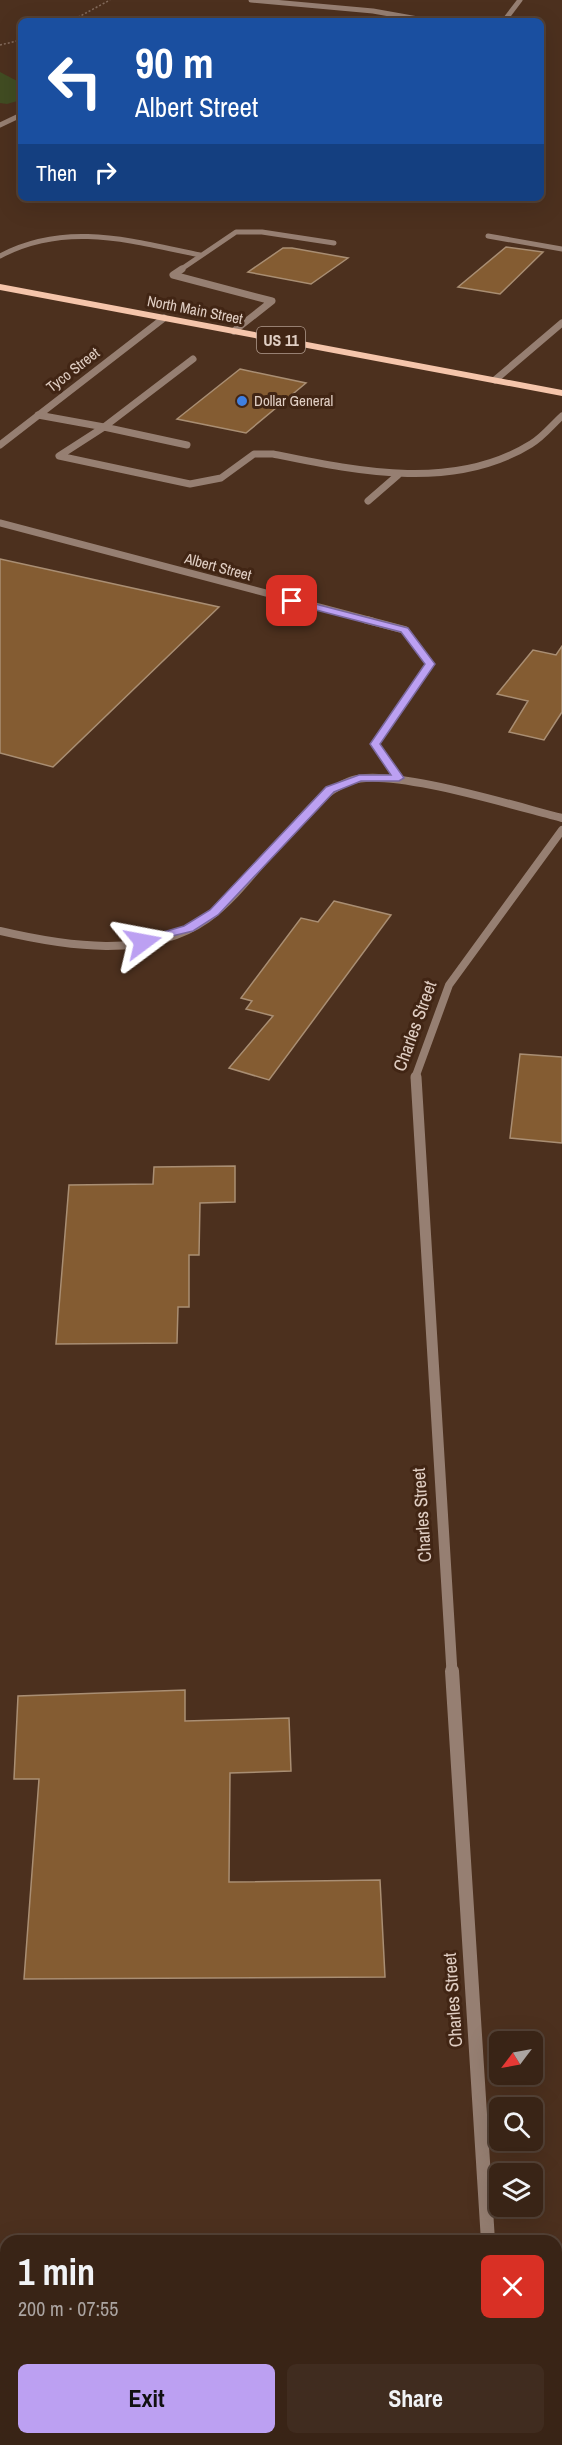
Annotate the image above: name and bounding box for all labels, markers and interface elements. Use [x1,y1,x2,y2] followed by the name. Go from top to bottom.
[135,35,214,91] text: 90 m
[36,42,114,120] icon: left
[135,89,258,125] text: Albert Street
[89,156,122,189] icon: right
[36,158,77,188] text: Then
[145,290,245,329] street label: North Main Street
[257,327,305,353] road number: US 11
[42,342,104,397] street label: Tyco Street
[254,390,333,411] place label: Dollar General
[235,394,249,408] marker: Dollar General
[181,547,254,586] street label: Albert Street
[266,575,317,626] pin
[275,584,308,617] icon: arrive
[111,910,175,974] position arrow
[387,977,442,1074] street label: Charles Street
[406,1467,437,1563] street label: Charles Street
[437,1952,468,2048] street label: Charles Street
[489,2031,543,2085] north arrow
[489,2031,543,2217] map controls
[489,2097,543,2151] button: search
[489,2163,543,2217] button: layers
[18,2248,95,2296] text: 1 min
[481,2255,544,2318] button: close
[18,2295,118,2322] text: 200 m · 07:55
[18,2364,275,2433] button: Exit
[287,2364,544,2433] button: Share

